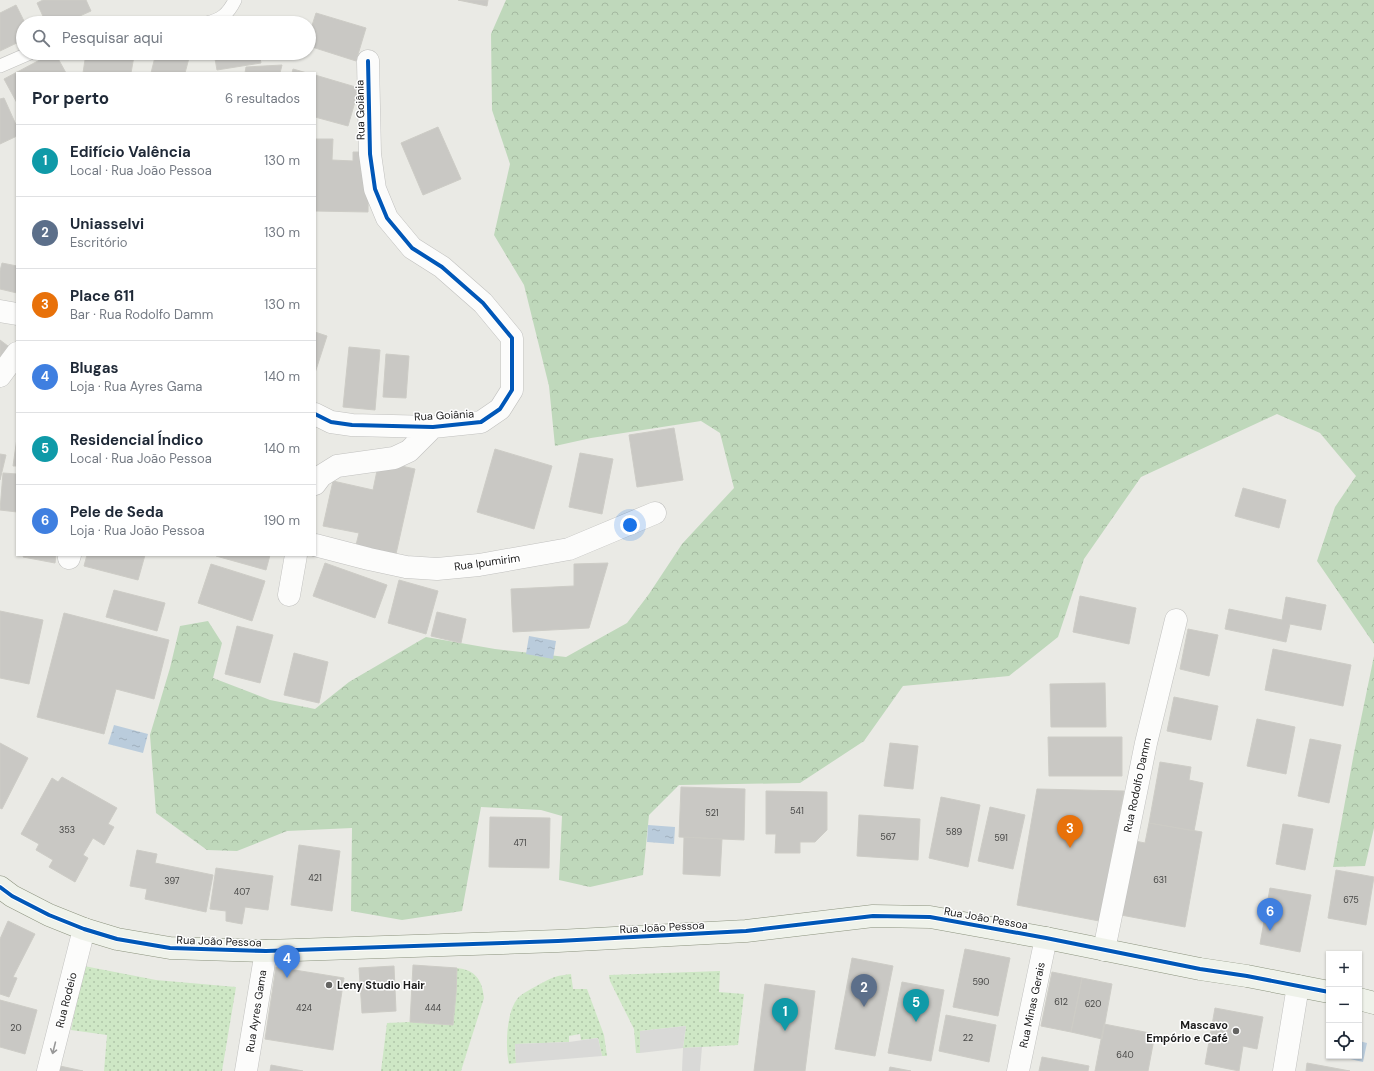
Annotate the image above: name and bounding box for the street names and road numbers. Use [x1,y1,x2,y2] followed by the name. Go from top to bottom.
[352,80,368,140] street label: Rua Goiânia
[414,406,474,424] street label: Rua Goiânia
[453,550,521,574] street label: Rua Ipumirim
[1120,736,1154,834] street label: Rua Rodolfo Damm
[943,904,1029,932] street label: Rua João Pessoa
[619,918,705,936] street label: Rua João Pessoa
[176,933,262,949] street label: Rua João Pessoa
[1016,961,1048,1049] street label: Rua Minas Gerais
[243,969,269,1053] street label: Rua Ayres Gama
[52,971,80,1029] street label: Rua Rodeio

